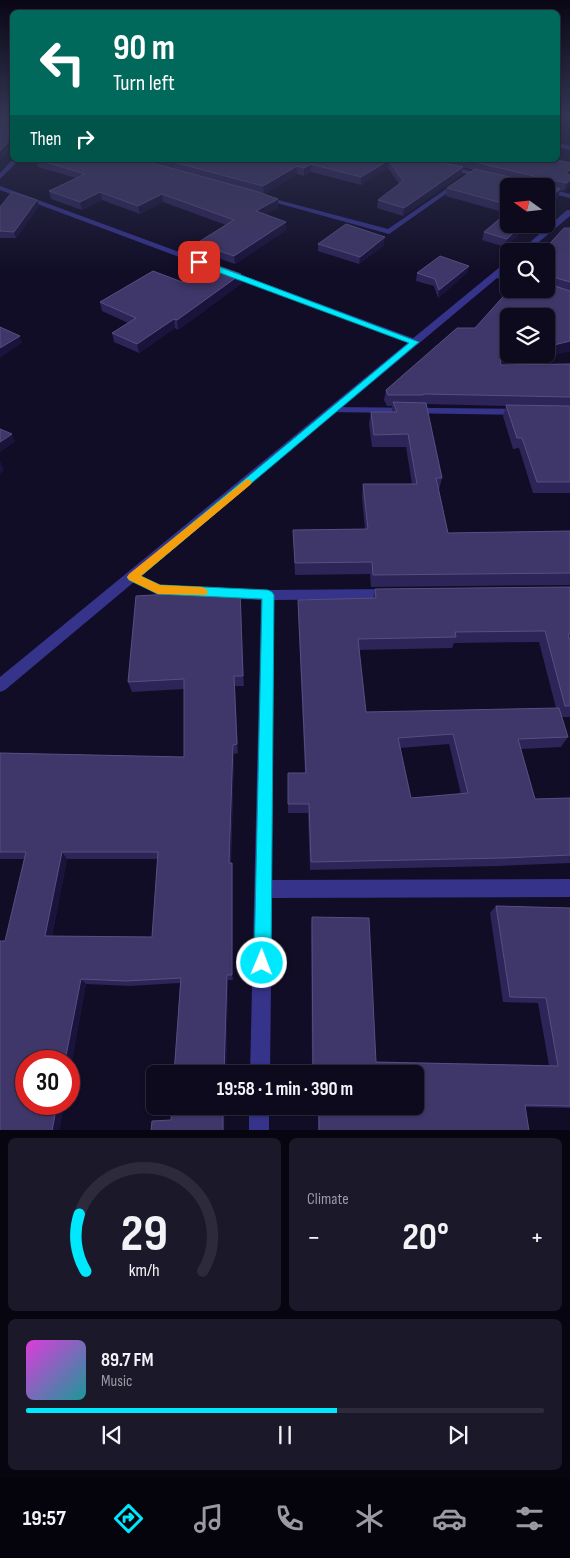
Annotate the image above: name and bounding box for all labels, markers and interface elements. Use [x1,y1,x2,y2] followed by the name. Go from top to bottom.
[113,27,175,70] text: 90 m
[30,30,95,95] icon: left
[113,70,175,97] text: Turn left
[71,125,99,153] icon: right
[30,128,61,151] text: Then
[500,178,555,232] north arrow
[500,178,555,363] map controls
[178,241,220,283] pin
[500,243,555,298] button: search
[185,248,213,276] icon: arrive
[500,308,555,363] button: layers
[235,936,287,988] position arrow
[15,1050,80,1115] speed limit sign: 30
[217,1078,353,1101] text: 19:58 · 1 min · 390 m
[307,1190,349,1209] text: Climate
[121,1203,168,1266] text: 29
[402,1215,449,1260] text: 20°
[307,1221,321,1254] text: −
[530,1221,544,1254] text: +
[129,1260,160,1281] text: km/h
[101,1349,154,1372] text: 89.7 FM
[101,1372,132,1391] text: Music
[98,1421,126,1449] icon: previous
[271,1421,299,1449] icon: pause
[444,1421,472,1449] icon: next
[111,1501,146,1536] icon: directions
[191,1501,226,1536] icon: music
[272,1501,307,1536] icon: phone
[352,1501,387,1536] icon: climate
[432,1501,467,1536] icon: car
[512,1501,547,1536] icon: filters
[23,1505,66,1532] text: 19:57

